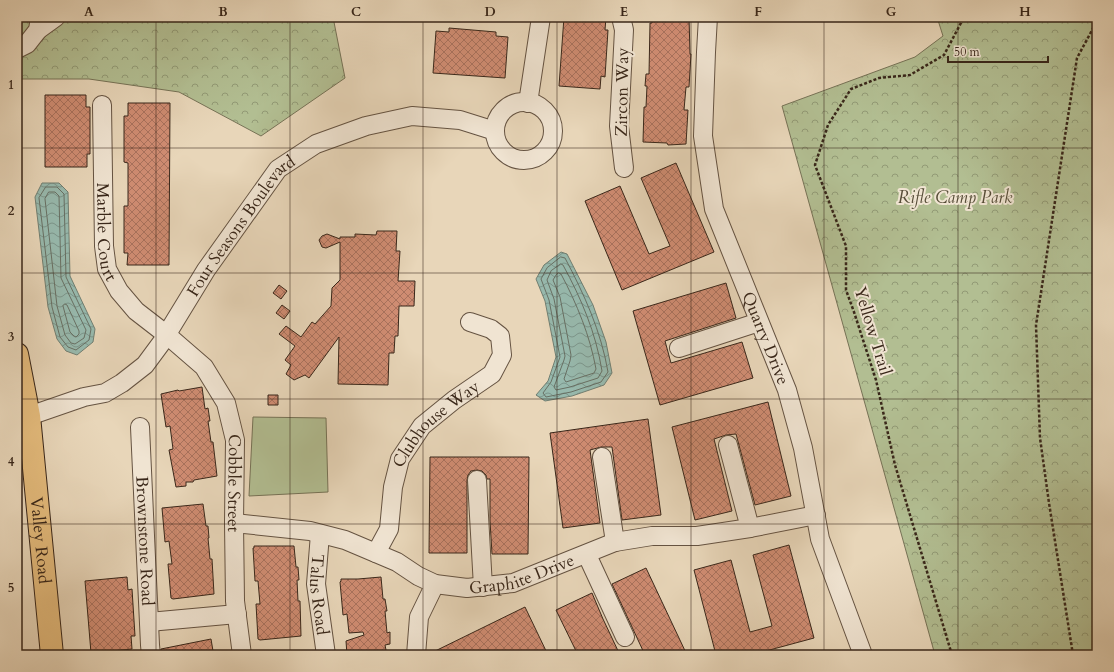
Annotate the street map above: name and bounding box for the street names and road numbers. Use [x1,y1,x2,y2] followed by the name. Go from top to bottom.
[610,47,634,137] street label: Zircon Way
[181,150,299,301] street label: Four Seasons Boulevard
[92,183,123,286] street label: Marble Court
[849,284,898,379] street label: Yellow Trail
[737,288,795,388] street label: Quarry Drive
[387,375,484,469] street label: Clubhouse Way
[222,434,247,533] street label: Cobble Street
[131,475,160,606] street label: Brownstone Road
[25,496,57,585] street label: Valley Road
[468,548,578,599] street label: Graphite Drive
[304,553,335,637] street label: Talus Road

